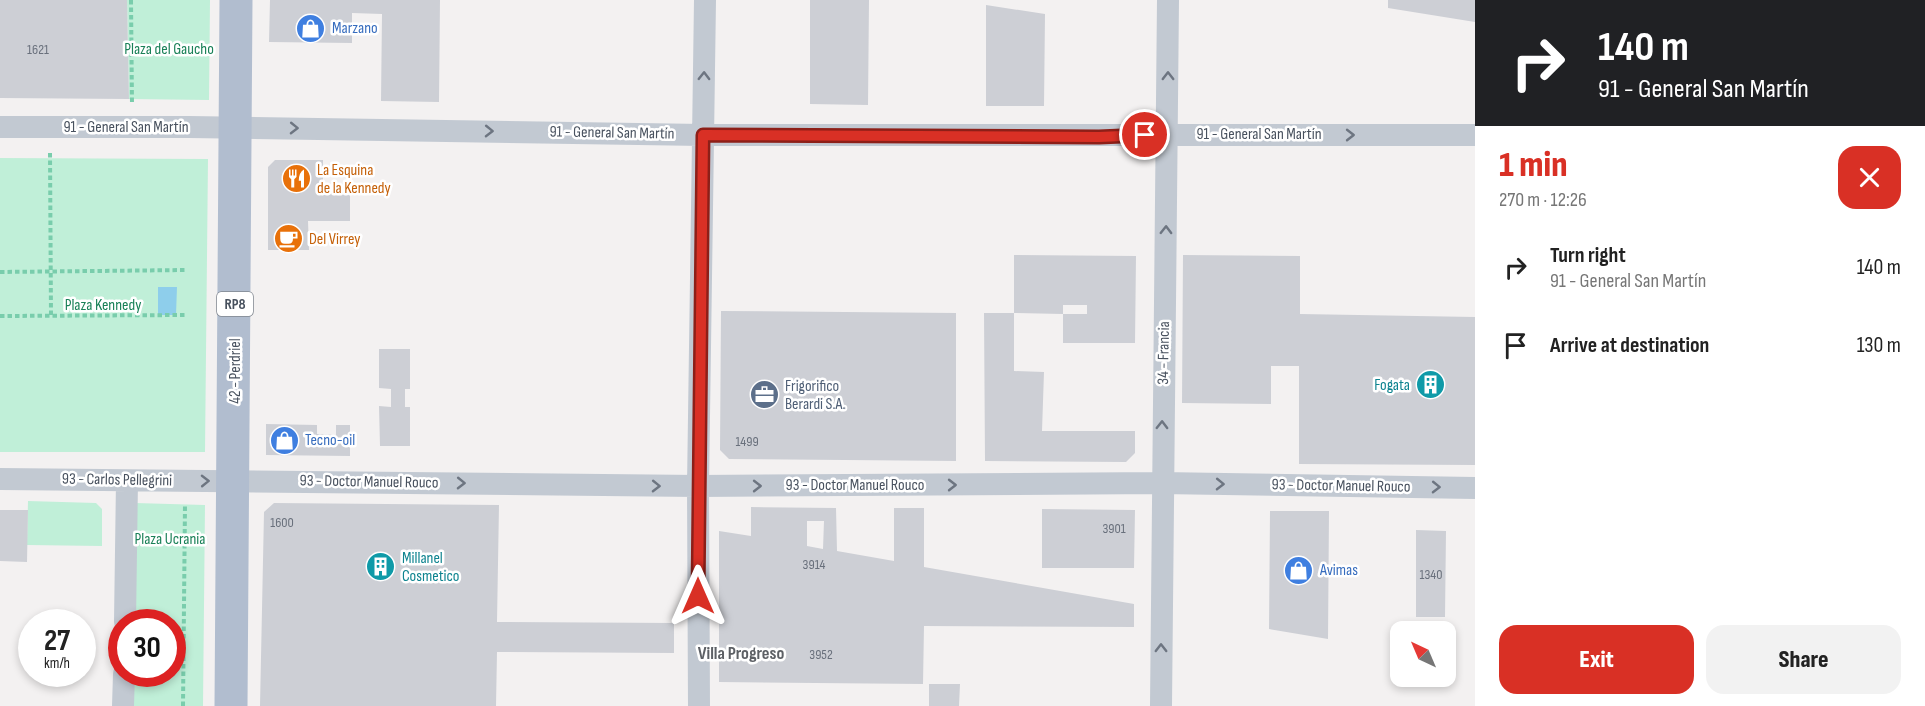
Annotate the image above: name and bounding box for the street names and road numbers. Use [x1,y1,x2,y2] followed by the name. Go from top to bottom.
[64,118,188,137] street label: 91 - General San Martín
[549,122,675,144] street label: 91 - General San Martín
[1197,125,1321,144] street label: 91 - General San Martín
[217,292,253,316] road number: RP8
[1154,321,1174,385] street label: 34 - Francia
[226,338,245,404] street label: 42 - Perdriel
[62,470,172,490] street label: 93 - Carlos Pellegrini
[299,471,439,493] street label: 93 - Doctor Manuel Rouco
[1271,475,1411,497] street label: 93 - Doctor Manuel Rouco
[786,476,924,495] street label: 93 - Doctor Manuel Rouco

